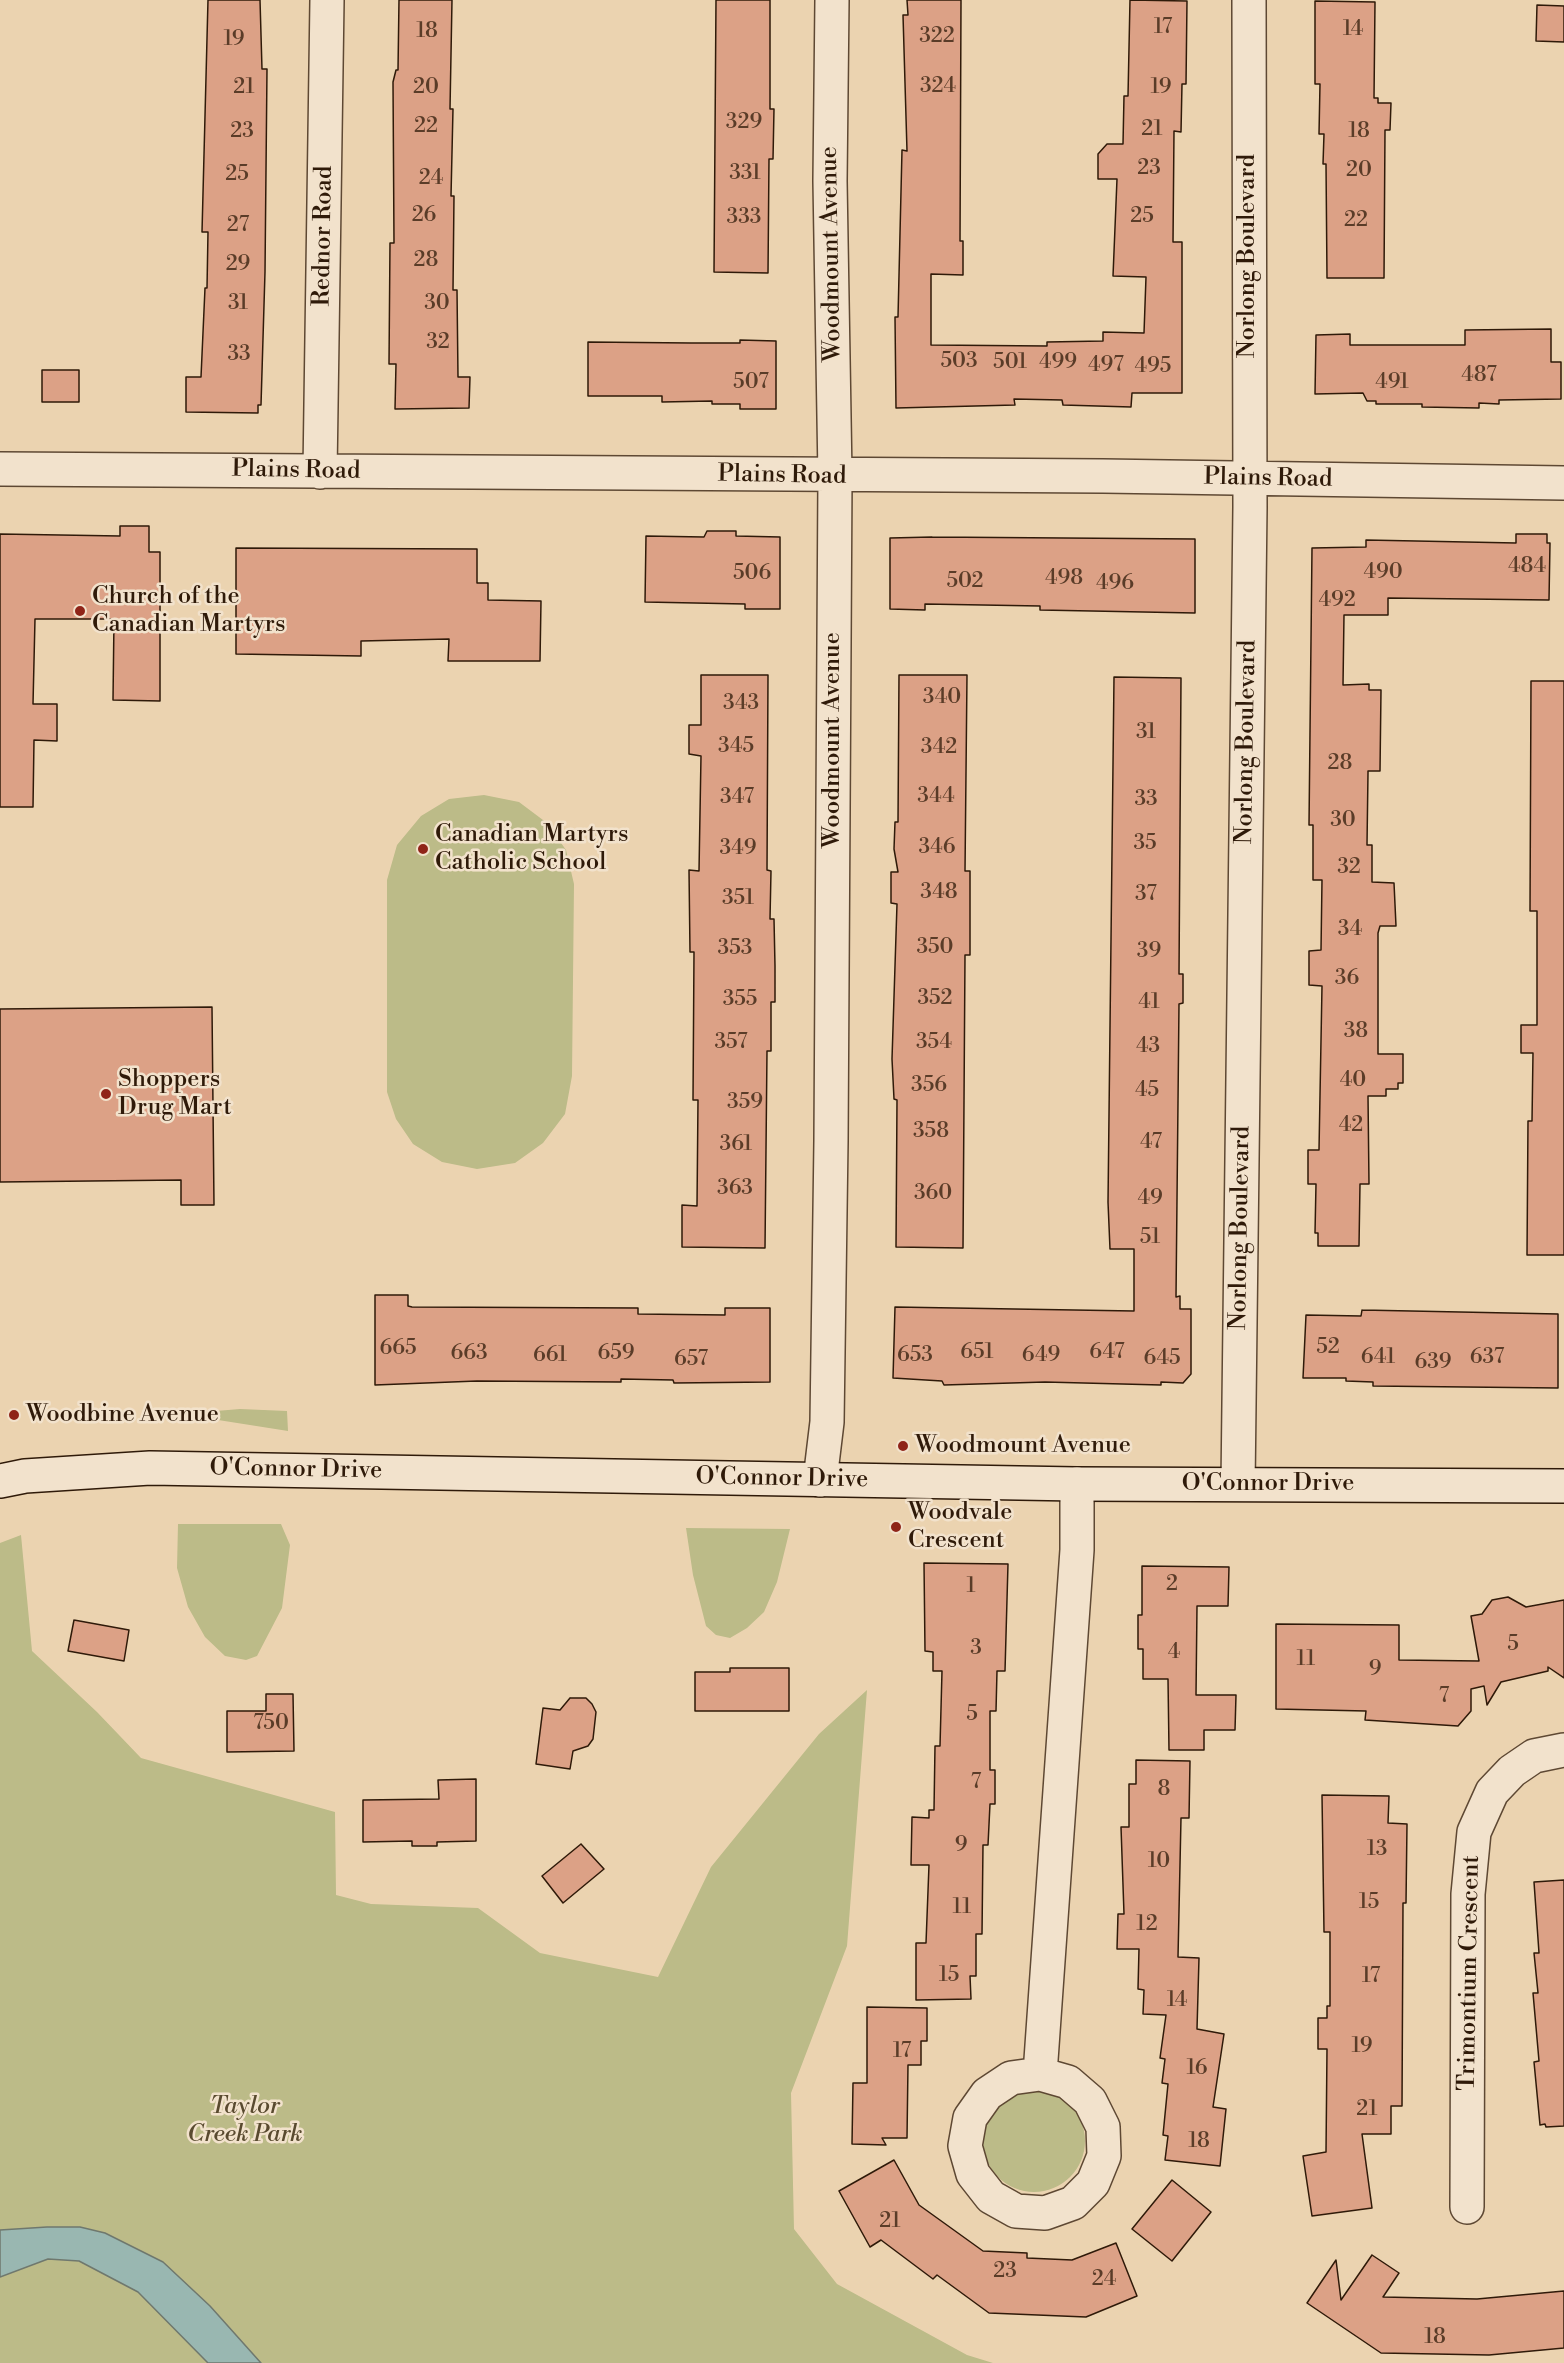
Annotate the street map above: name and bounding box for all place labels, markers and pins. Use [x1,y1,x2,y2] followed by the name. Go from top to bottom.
[92,583,285,639] place label: Church of the Canadian Martyrs
[73,604,87,618] marker: Church of the Canadian Martyrs
[435,821,628,877] place label: Canadian Martyrs Catholic School
[416,842,430,856] marker: Canadian Martyrs Catholic School
[118,1066,232,1122] place label: Shoppers Drug Mart
[99,1087,113,1101] marker: Shoppers Drug Mart
[26,1401,219,1429] place label: Woodbine Avenue
[7,1408,21,1422] marker: Woodbine Avenue
[915,1432,1131,1460] place label: Woodmount Avenue
[896,1439,910,1453] marker: Woodmount Avenue
[908,1499,1012,1555] place label: Woodvale Crescent
[889,1520,903,1534] marker: Woodvale Crescent

